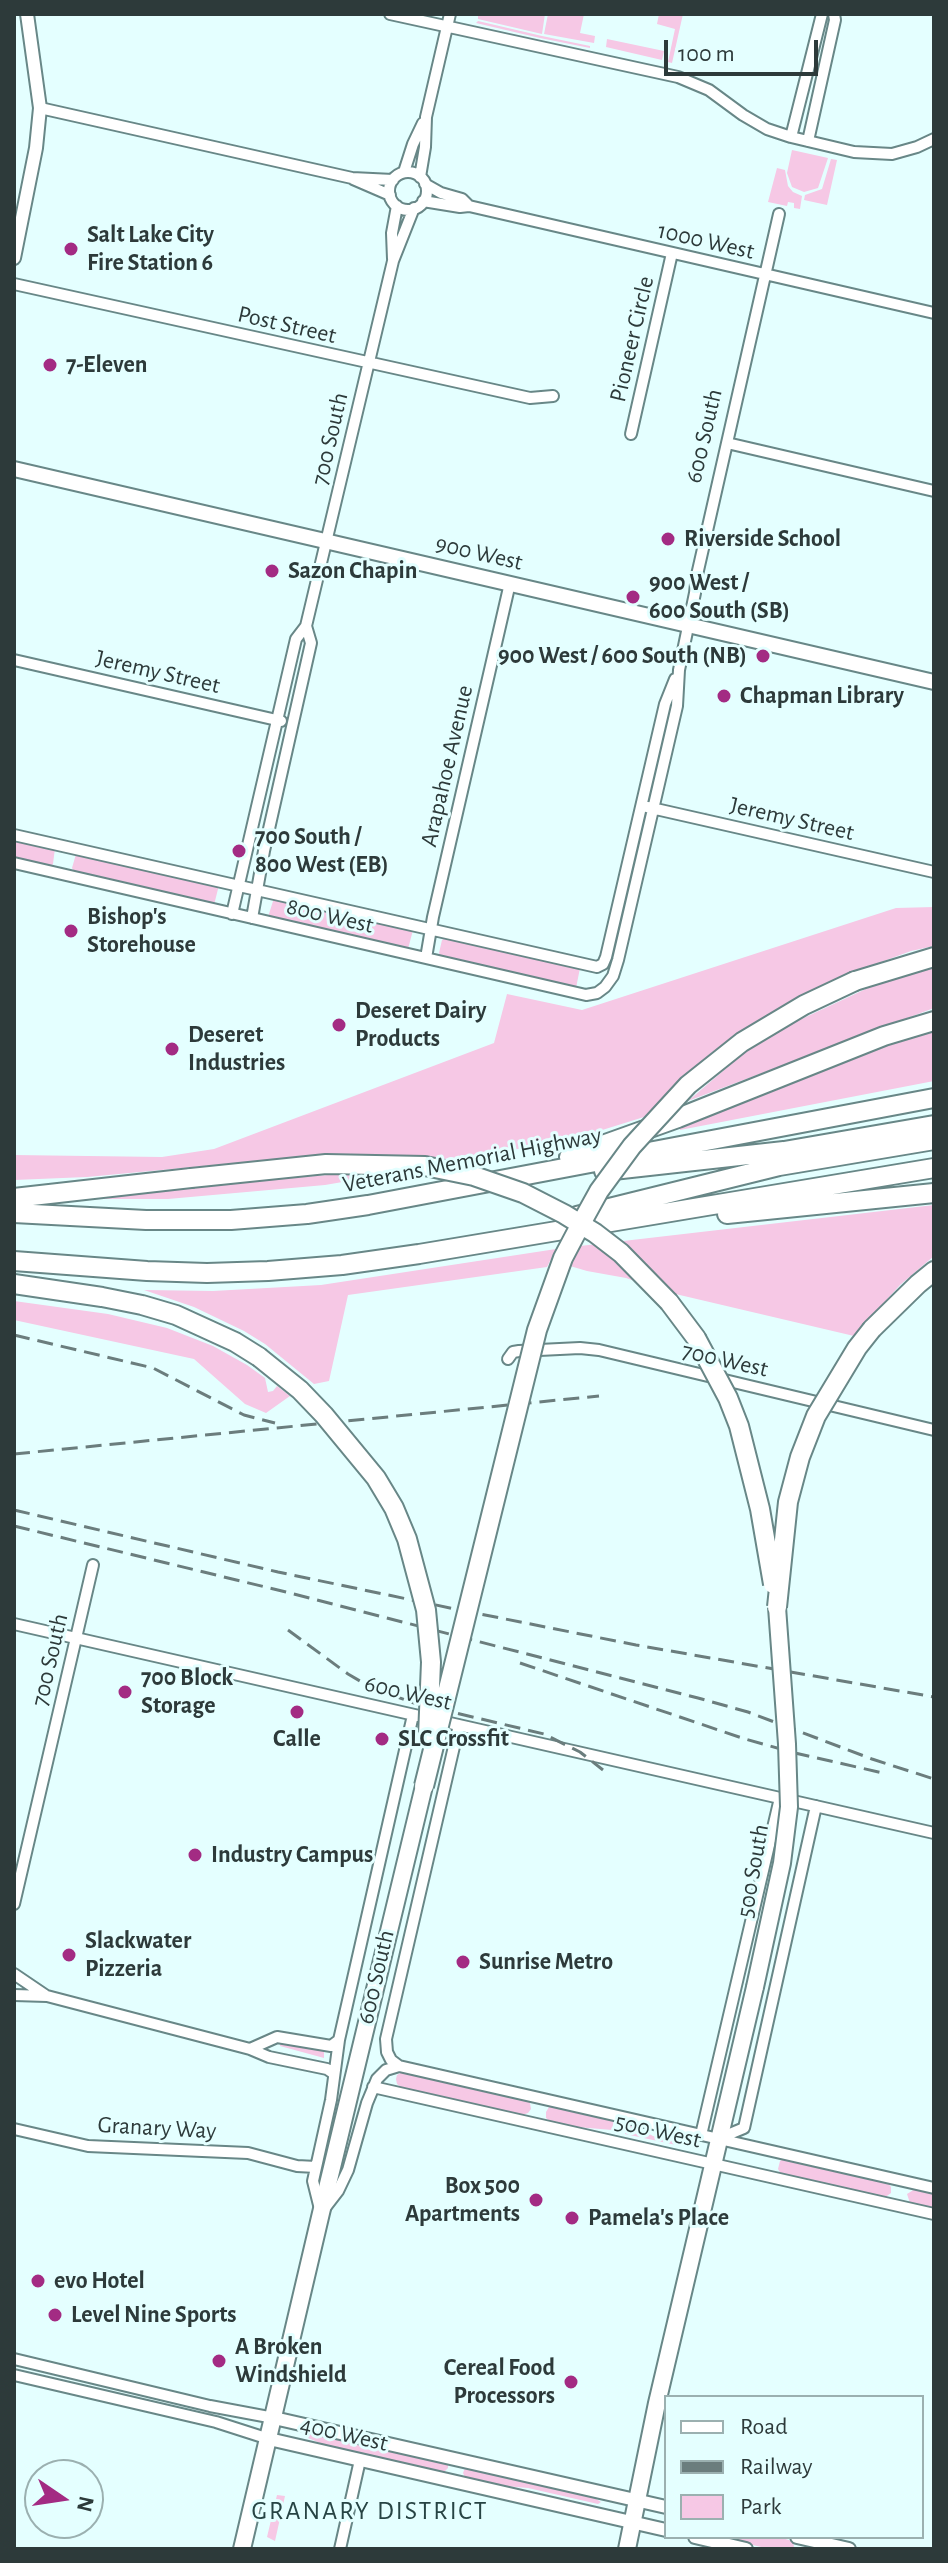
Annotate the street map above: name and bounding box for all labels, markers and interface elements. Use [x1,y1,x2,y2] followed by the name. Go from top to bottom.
[668,24,822,74] scale bar
[678,42,735,66] text: 100 m
[655,216,757,266] street label: 1000 West
[87,221,214,277] place label: Salt Lake City Fire Station 6
[62,240,80,258] marker: Salt Lake City Fire Station 6
[604,273,660,405] street label: Pioneer Circle
[235,300,339,350] street label: Post Street
[66,351,147,379] place label: 7-Eleven
[41,356,59,374] marker: 7-Eleven
[679,386,729,486] street label: 600 South
[305,390,355,488] street label: 700 South
[684,525,841,553] place label: Riverside School
[433,529,525,577] street label: 900 West
[659,530,677,548] marker: Riverside School
[288,557,417,585] place label: Sazon Chapin
[263,562,281,580] marker: Sazon Chapin
[649,569,790,625] place label: 900 West / 600 South (SB)
[624,588,642,606] marker: 900 West / 600 South (SB)
[498,642,747,670] place label: 900 West / 600 South (NB)
[93,644,223,700] street label: Jeremy Street
[754,647,772,665] marker: 900 West / 600 South (NB)
[414,682,480,850] street label: Arapahoe Avenue
[740,682,904,710] place label: Chapman Library
[715,687,733,705] marker: Chapman Library
[727,791,857,847] street label: Jeremy Street
[255,823,389,879] place label: 700 South / 800 West (EB)
[230,842,248,860] marker: 700 South / 800 West (EB)
[284,892,376,940] street label: 800 West
[87,903,196,959] place label: Bishop's Storehouse
[62,922,80,940] marker: Bishop's Storehouse
[355,997,487,1053] place label: Deseret Dairy Products
[330,1016,348,1034] marker: Deseret Dairy Products
[188,1021,285,1077] place label: Deseret Industries
[163,1040,181,1058] marker: Deseret Industries
[340,1121,604,1199] street label: Veterans Memorial Highway
[679,1336,771,1384] street label: 700 West
[25,1611,75,1709] street label: 700 South
[141,1664,233,1720] place label: 700 Block Storage
[362,1669,454,1717] street label: 600 West
[116,1683,134,1701] marker: 700 Block Storage
[288,1703,306,1721] marker: Calle
[273,1725,321,1753] place label: Calle
[398,1725,509,1753] place label: SLC Crossfit
[373,1730,391,1748] marker: SLC Crossfit
[731,1822,775,1920] street label: 500 South
[211,1841,373,1869] place label: Industry Campus
[186,1846,204,1864] marker: Industry Campus
[85,1927,191,1983] place label: Slackwater Pizzeria
[351,1927,401,2027] street label: 600 South
[60,1946,78,1964] marker: Slackwater Pizzeria
[479,1948,613,1976] place label: Sunrise Metro
[454,1953,472,1971] marker: Sunrise Metro
[612,2107,704,2155] street label: 500 West
[97,2111,217,2145] street label: Granary Way
[405,2172,520,2228] place label: Box 500 Apartments
[527,2191,545,2209] marker: Box 500 Apartments
[588,2204,729,2232] place label: Pamela's Place
[563,2209,581,2227] marker: Pamela's Place
[54,2267,145,2295] place label: evo Hotel
[29,2272,47,2290] marker: evo Hotel
[71,2301,237,2329] place label: Level Nine Sports
[46,2306,64,2324] marker: Level Nine Sports
[235,2333,347,2389] place label: A Broken Windshield
[210,2352,228,2370] marker: A Broken Windshield
[444,2354,555,2410] place label: Cereal Food Processors
[562,2373,580,2391] marker: Cereal Food Processors
[664,2395,924,2539] legend
[297,2410,391,2458] street label: 400 West
[740,2415,788,2439] text: Road
[740,2455,812,2479] text: Railway
[24,2459,104,2539] north arrow
[73,2494,98,2514] text: N
[251,2495,489,2527] district label: GRANARY DISTRICT
[740,2495,781,2519] text: Park

